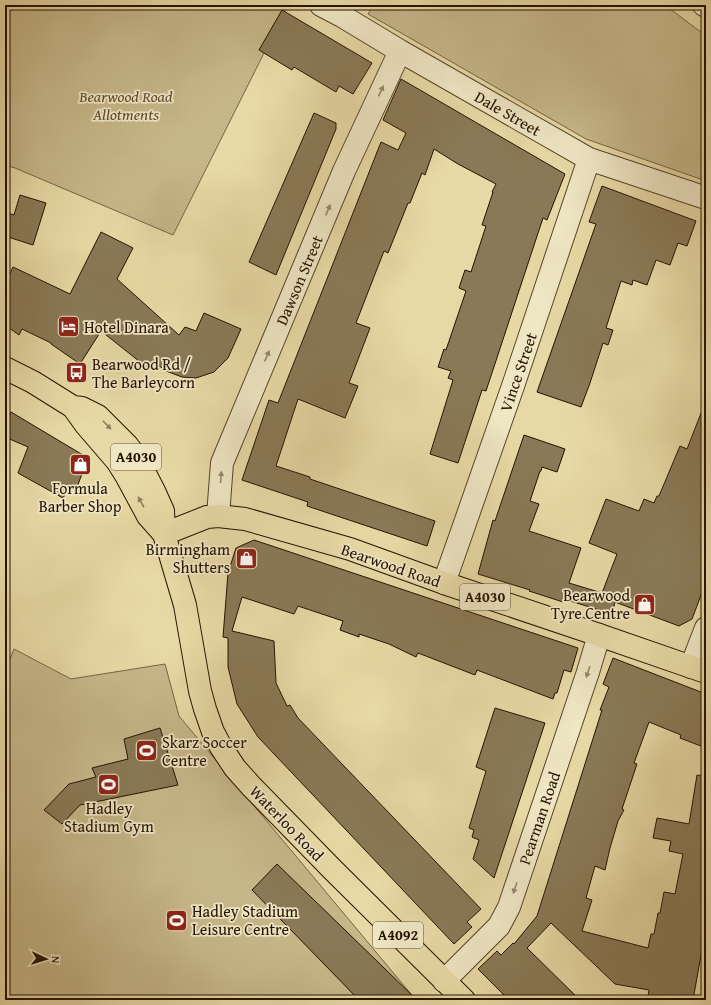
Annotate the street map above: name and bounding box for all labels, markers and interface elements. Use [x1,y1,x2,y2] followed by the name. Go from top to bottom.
[78,84,173,126] park label: Bearwood Road Allotments
[470,84,546,142] street label: Dale Street
[378,86,384,97] one-way arrow
[325,204,331,215] one-way arrow
[269,231,329,329] street label: Dawson Street
[56,314,82,340] hotel icon: Hotel Dinara
[84,315,169,339] place label: Hotel Dinara
[493,329,543,415] street label: Vince Street
[265,349,271,361] one-way arrow
[92,352,195,394] place label: Bearwood Rd / The Barleycorn
[63,360,89,386] bus stop icon: Bearwood Rd / The Barleycorn
[102,420,112,430] one-way arrow
[111,444,161,470] road number: A4030
[67,452,93,478] shop icon: Formula Barber Shop
[218,471,225,483] one-way arrow
[39,476,122,518] place label: Formula Barber Shop
[138,497,144,508] one-way arrow
[146,537,230,579] place label: Birmingham Shutters
[338,537,444,593] street label: Bearwood Road
[233,545,259,571] shop icon: Birmingham Shutters
[551,583,630,625] place label: Bearwood Tyre Centre
[460,584,510,610] road number: A4030
[632,591,658,617] shop icon: Bearwood Tyre Centre
[585,667,591,679] one-way arrow
[162,730,247,772] place label: Skarz Soccer Centre
[134,738,160,764] sports icon: Skarz Soccer Centre
[512,768,566,868] street label: Pearman Road
[96,771,122,797] sports icon: Hadley Stadium Gym
[244,779,330,867] street label: Waterloo Road
[64,796,154,838] place label: Hadley Stadium Gym
[512,883,518,895] one-way arrow
[192,899,298,941] place label: Hadley Stadium Leisure Centre
[164,907,190,933] sports icon: Hadley Stadium Leisure Centre
[373,922,423,948] road number: A4092
[26,939,66,979] north arrow
[48,955,64,965] text: N

